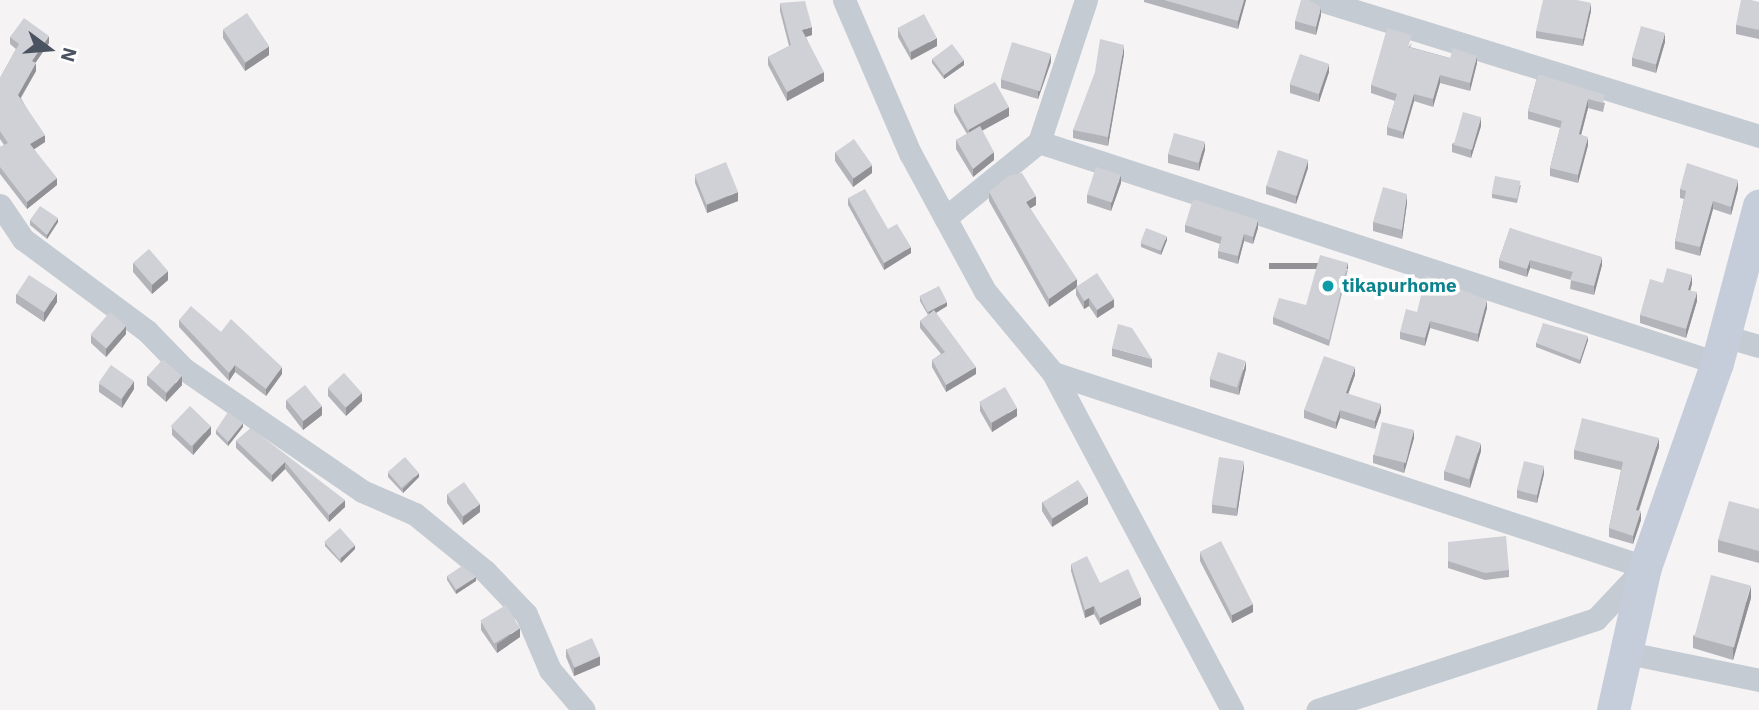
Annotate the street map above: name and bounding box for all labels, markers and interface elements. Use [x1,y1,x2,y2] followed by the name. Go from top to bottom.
[14,14,84,84] north arrow
[56,45,83,65] text: N
[1342,275,1457,297] place label: tikapurhome
[1320,278,1336,294] marker: tikapurhome

